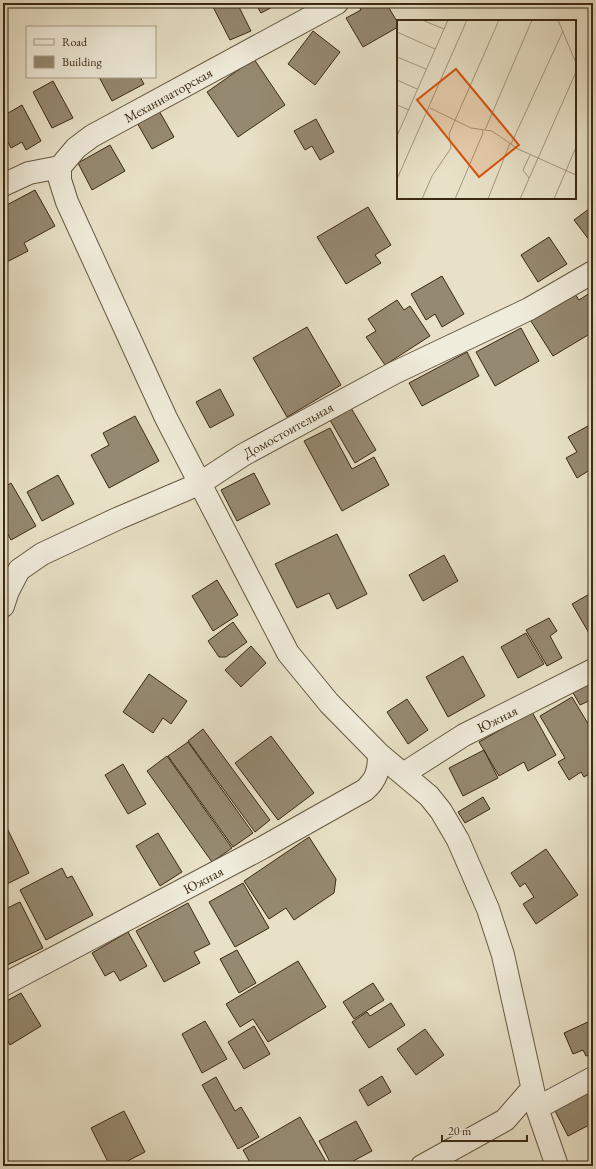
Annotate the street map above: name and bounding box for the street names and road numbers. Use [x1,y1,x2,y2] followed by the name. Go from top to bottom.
[121,63,215,127] street label: Механизаторская
[240,398,336,462] street label: Домостоительная
[474,701,520,737] street label: Южная
[180,862,226,898] street label: Южная

